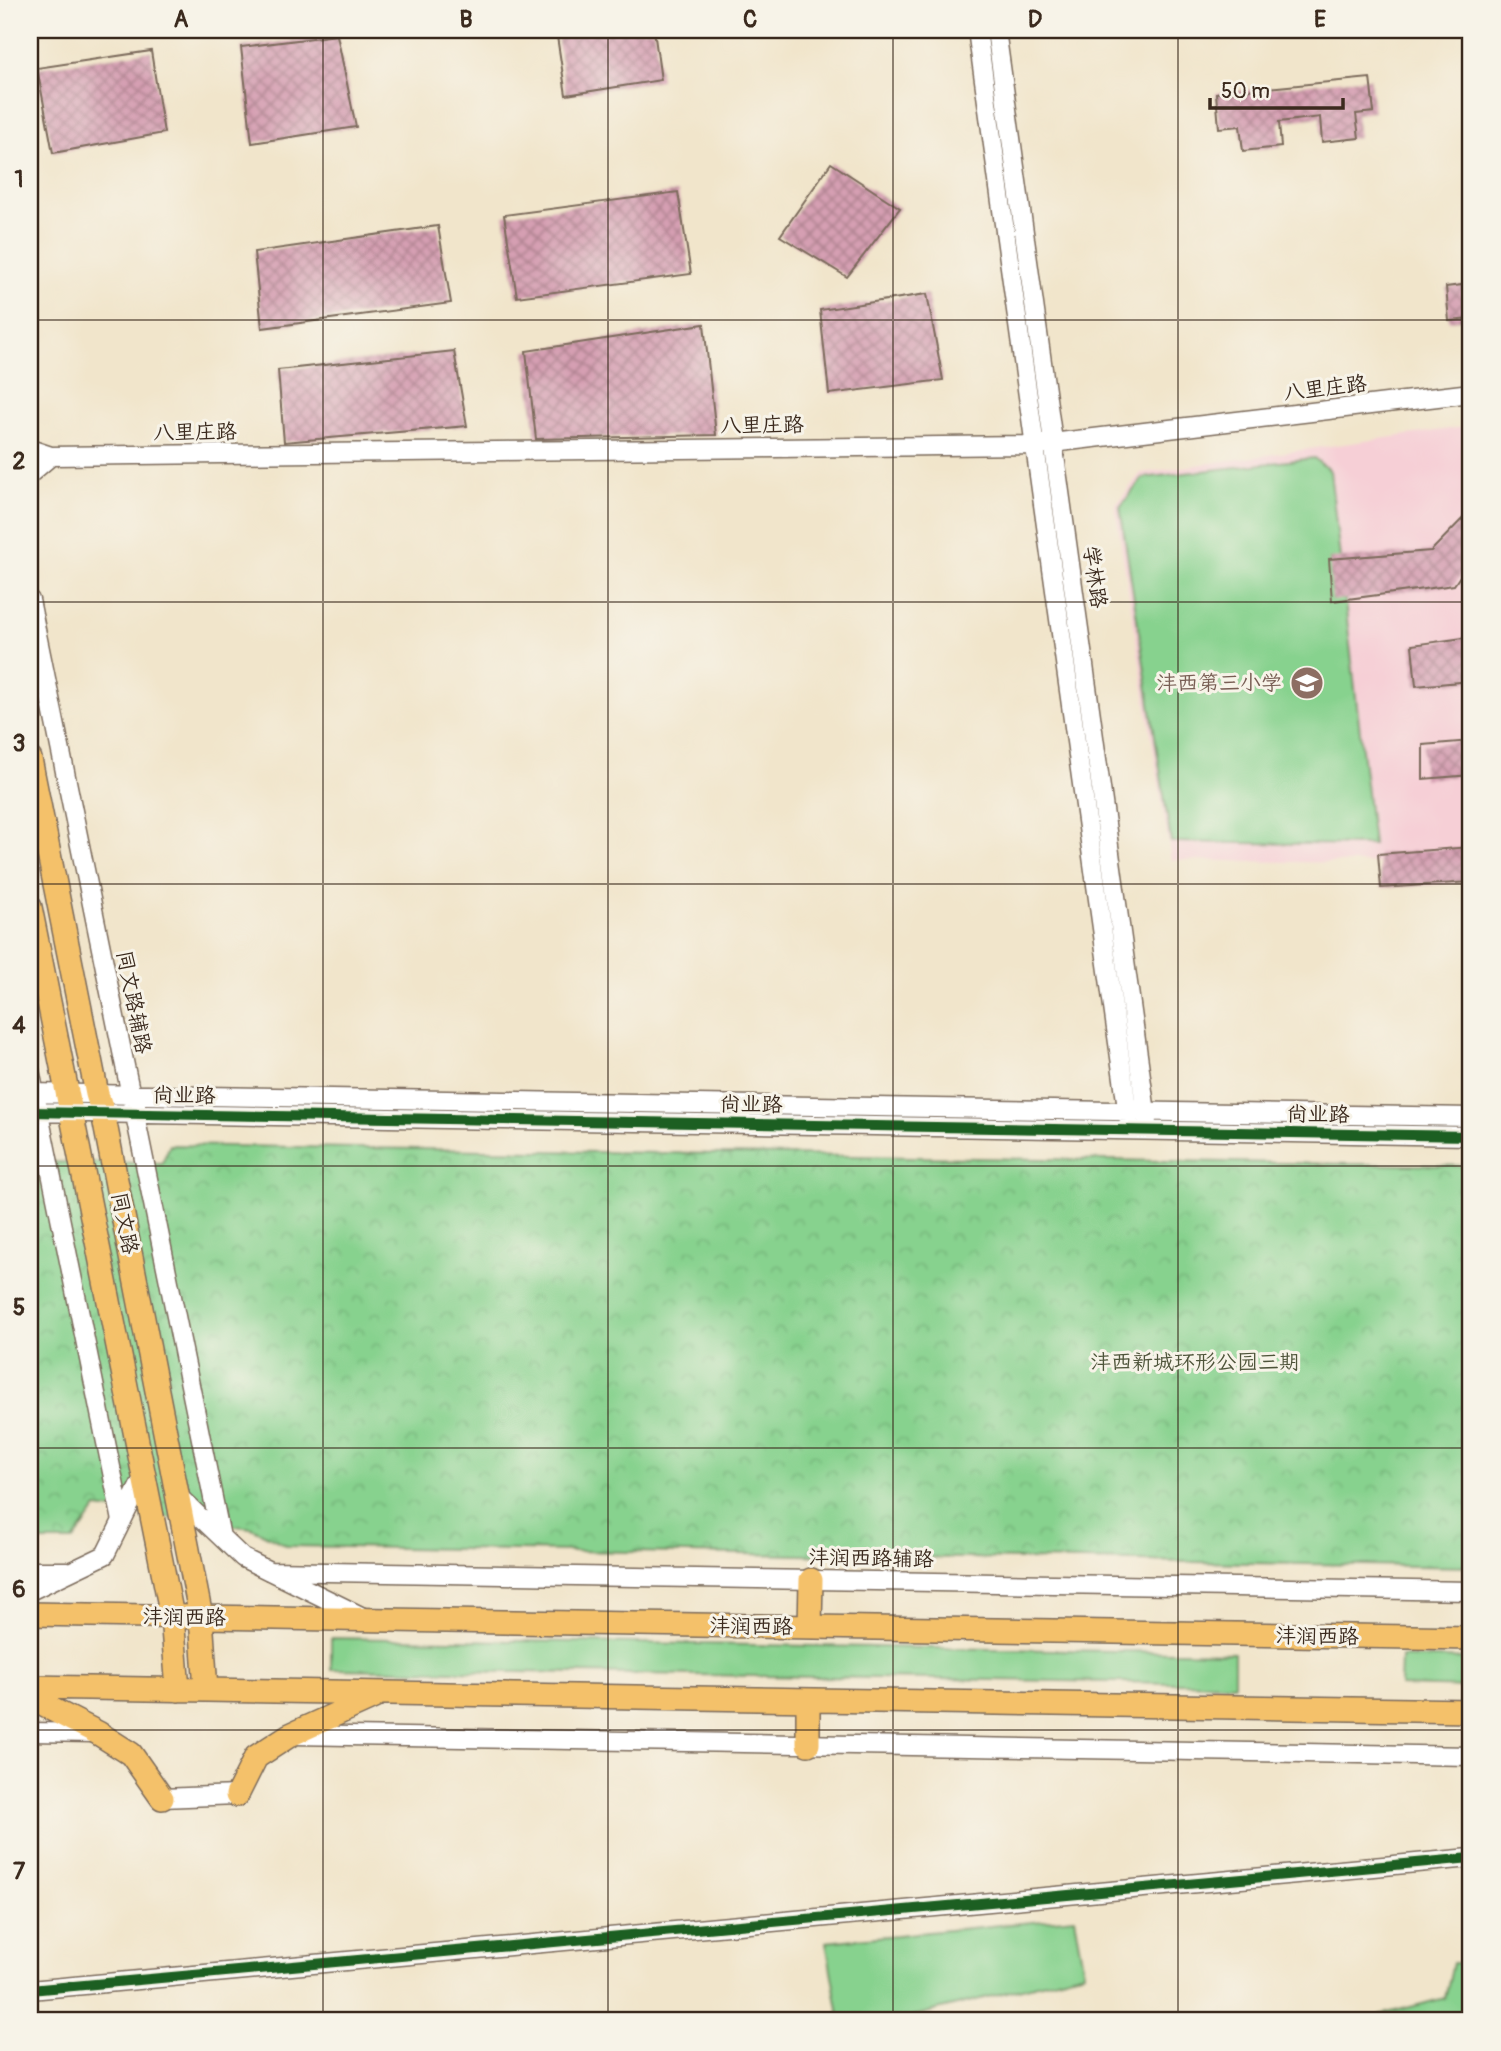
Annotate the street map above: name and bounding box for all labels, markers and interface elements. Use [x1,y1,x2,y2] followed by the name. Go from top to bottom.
[174,5,189,34] text: A
[459,5,473,34] text: B
[743,5,757,34] text: C
[1028,5,1042,34] text: D
[1314,5,1326,34] text: E
[1210,66,1344,110] scale bar
[1221,78,1270,105] text: 50 m
[15,165,24,194] text: 1
[1282,370,1368,407] street label: 八里庄路
[720,411,804,440] street label: 八里庄路
[153,418,237,447] street label: 八里庄路
[13,447,26,476] text: 2
[1077,544,1112,610] street label: 学林路
[1288,664,1326,702] school or university icon: 沣西第三小学
[1156,670,1282,697] place label: 沣西第三小学
[13,729,25,758] text: 3
[110,948,157,1056] street label: 同文路辅路
[12,1011,26,1040] text: 4
[152,1081,216,1110] street label: 尚业路
[719,1090,783,1119] street label: 尚业路
[1286,1100,1350,1129] street label: 尚业路
[105,1190,144,1257] street label: 同文路
[13,1293,25,1322] text: 5
[1090,1349,1300,1376] park label: 沣西新城环形公园三期
[808,1544,934,1573] street label: 沣润西路辅路
[12,1575,26,1604] text: 6
[142,1603,226,1632] street label: 沣润西路
[709,1612,793,1641] street label: 沣润西路
[1275,1622,1359,1651] street label: 沣润西路
[13,1857,26,1886] text: 7

